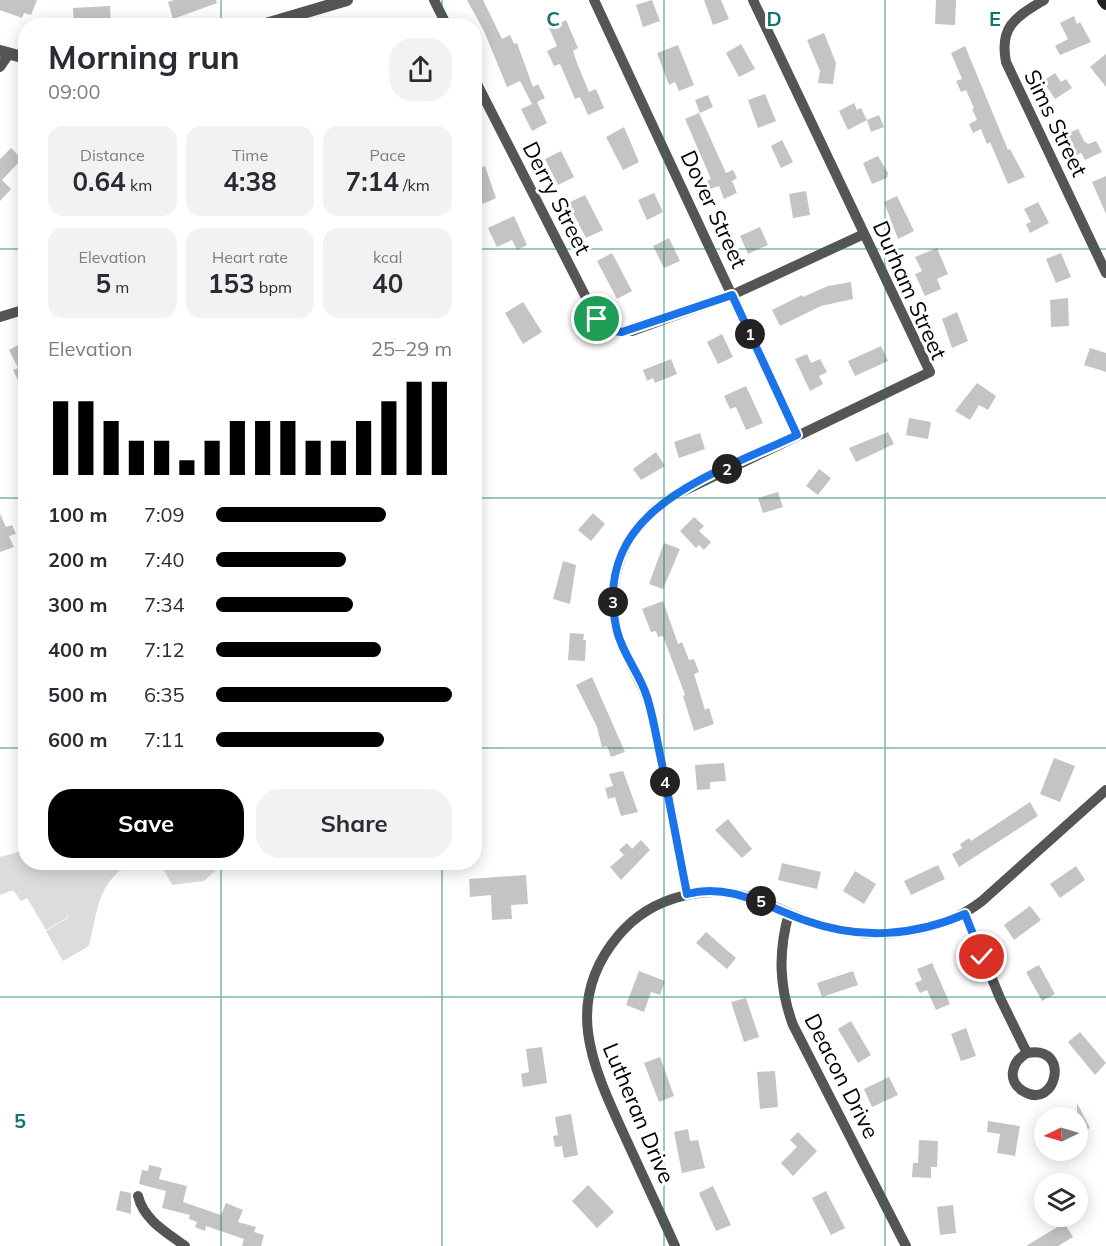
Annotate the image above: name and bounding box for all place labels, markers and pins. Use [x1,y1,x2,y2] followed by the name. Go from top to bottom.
[571,293,622,344] pin
[735,319,765,349] pin: 1
[712,454,742,484] pin: 2
[598,587,628,617] pin: 3
[650,767,680,797] pin: 4
[746,886,776,916] pin: 5
[956,931,1007,982] pin

